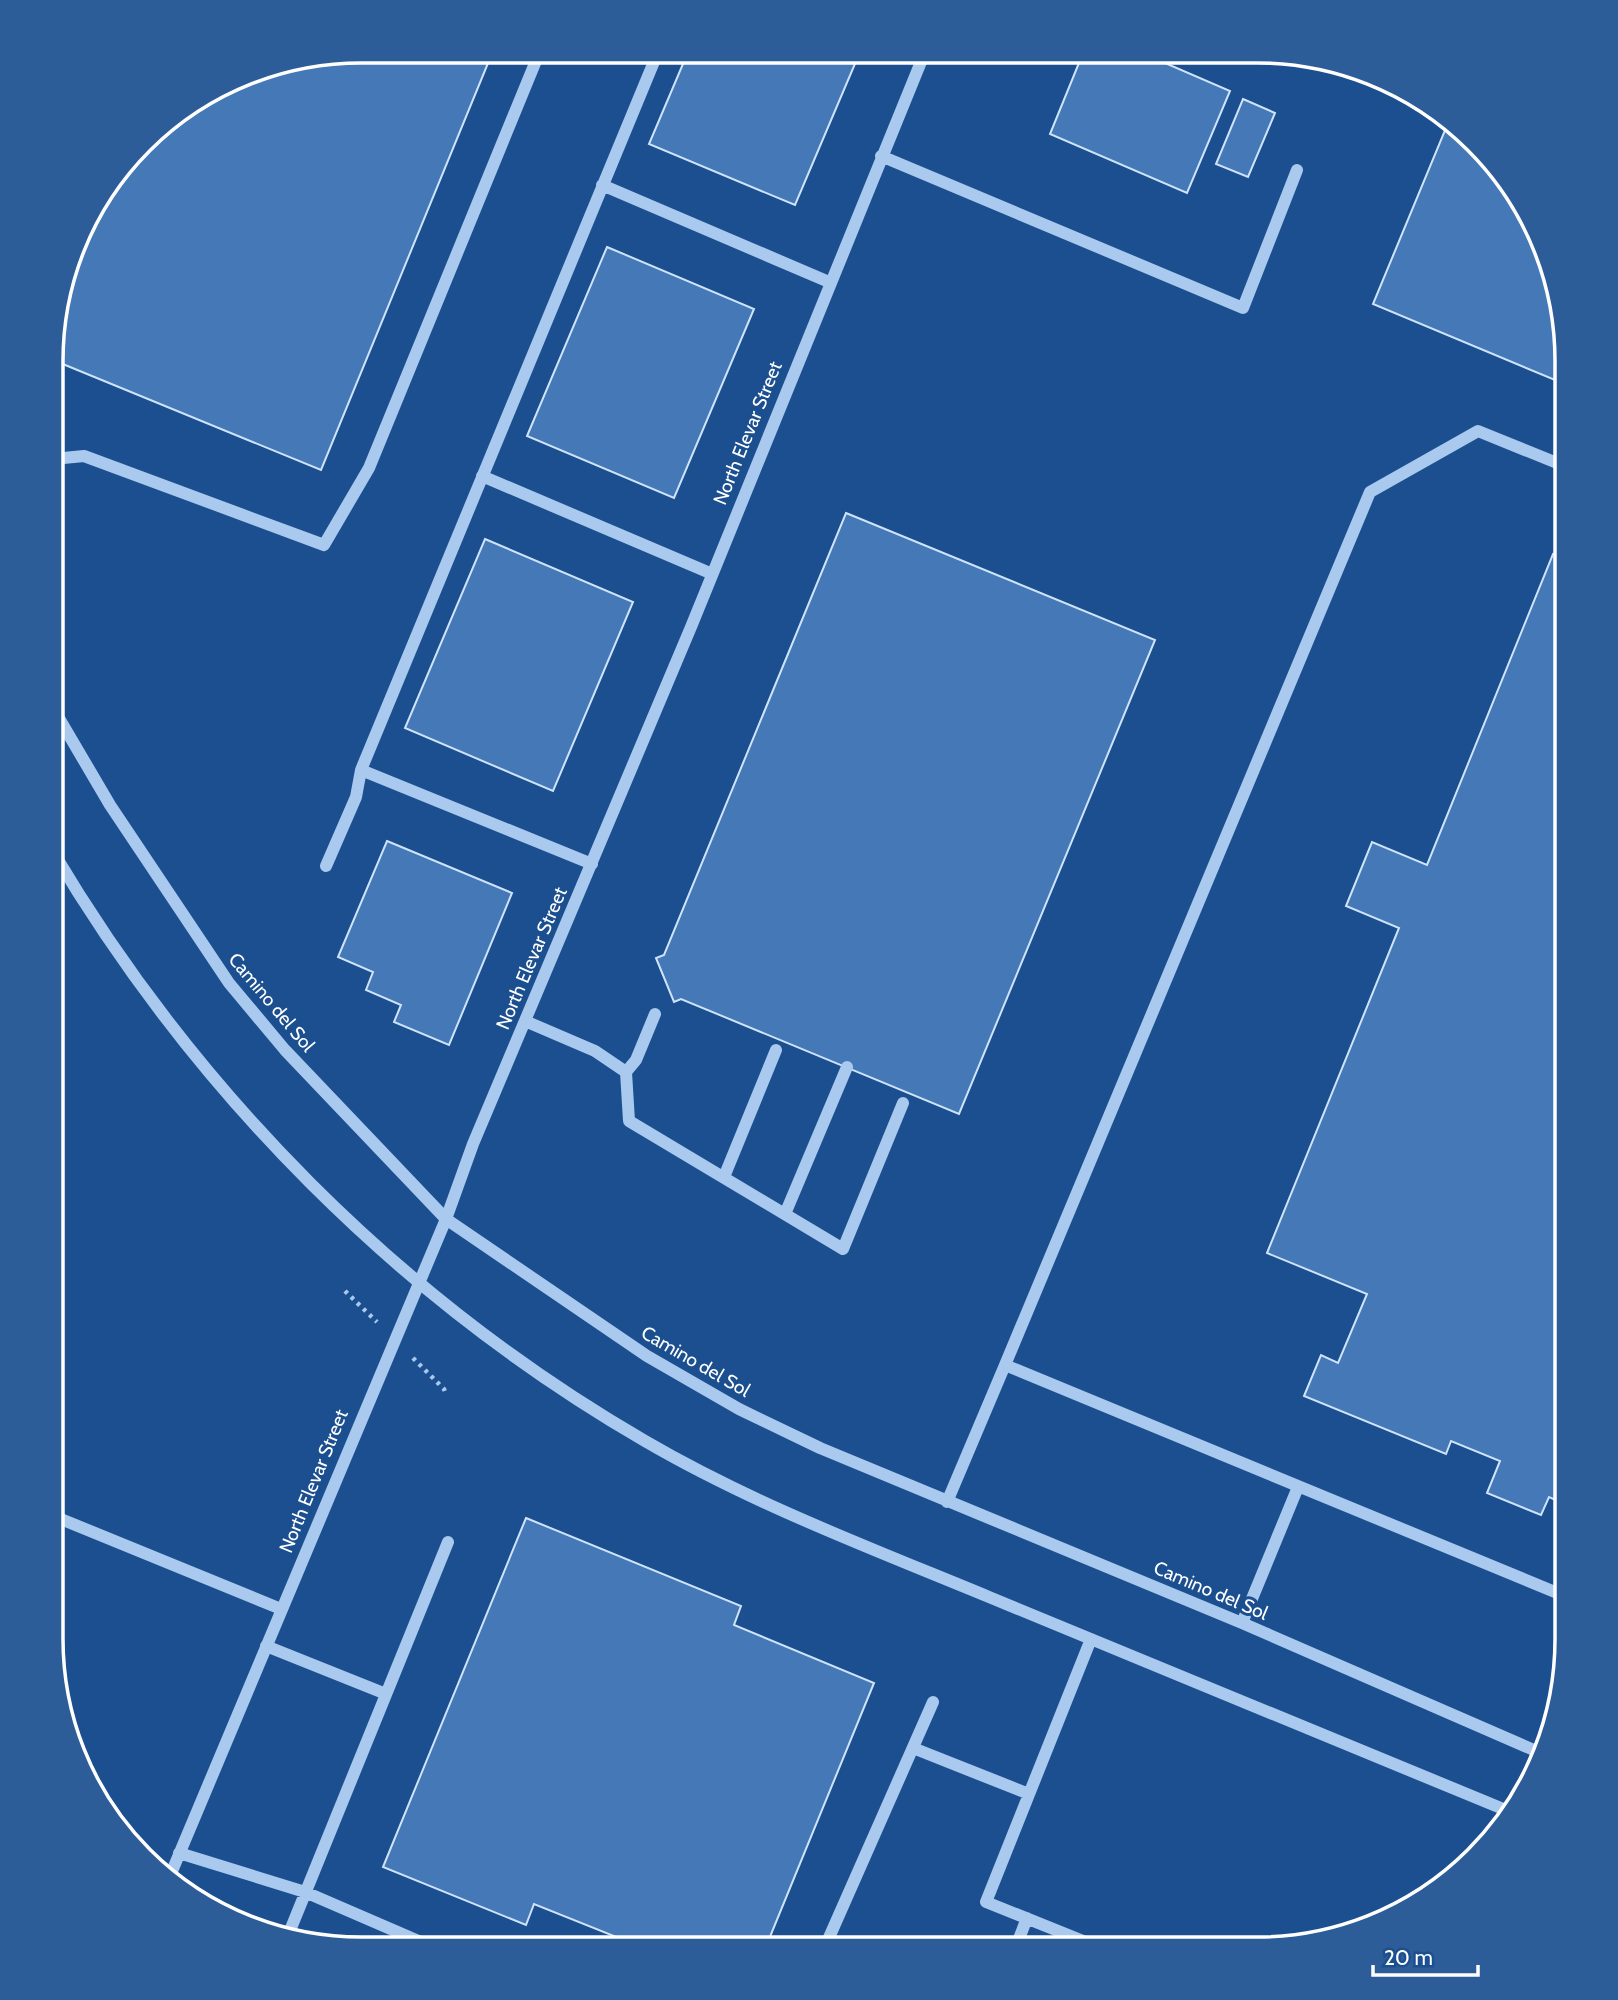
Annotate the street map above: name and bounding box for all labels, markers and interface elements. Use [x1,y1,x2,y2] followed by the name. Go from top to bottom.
[708,358,787,508] street label: North Elevar Street
[491,883,572,1033] street label: North Elevar Street
[224,948,320,1057] street label: Camino del Sol
[637,1321,755,1402] street label: Camino del Sol
[274,1406,353,1556] street label: North Elevar Street
[1150,1556,1272,1625] street label: Camino del Sol
[1373,1934,1478,1978] scale bar
[1384,1945,1433,1970] text: 20 m

